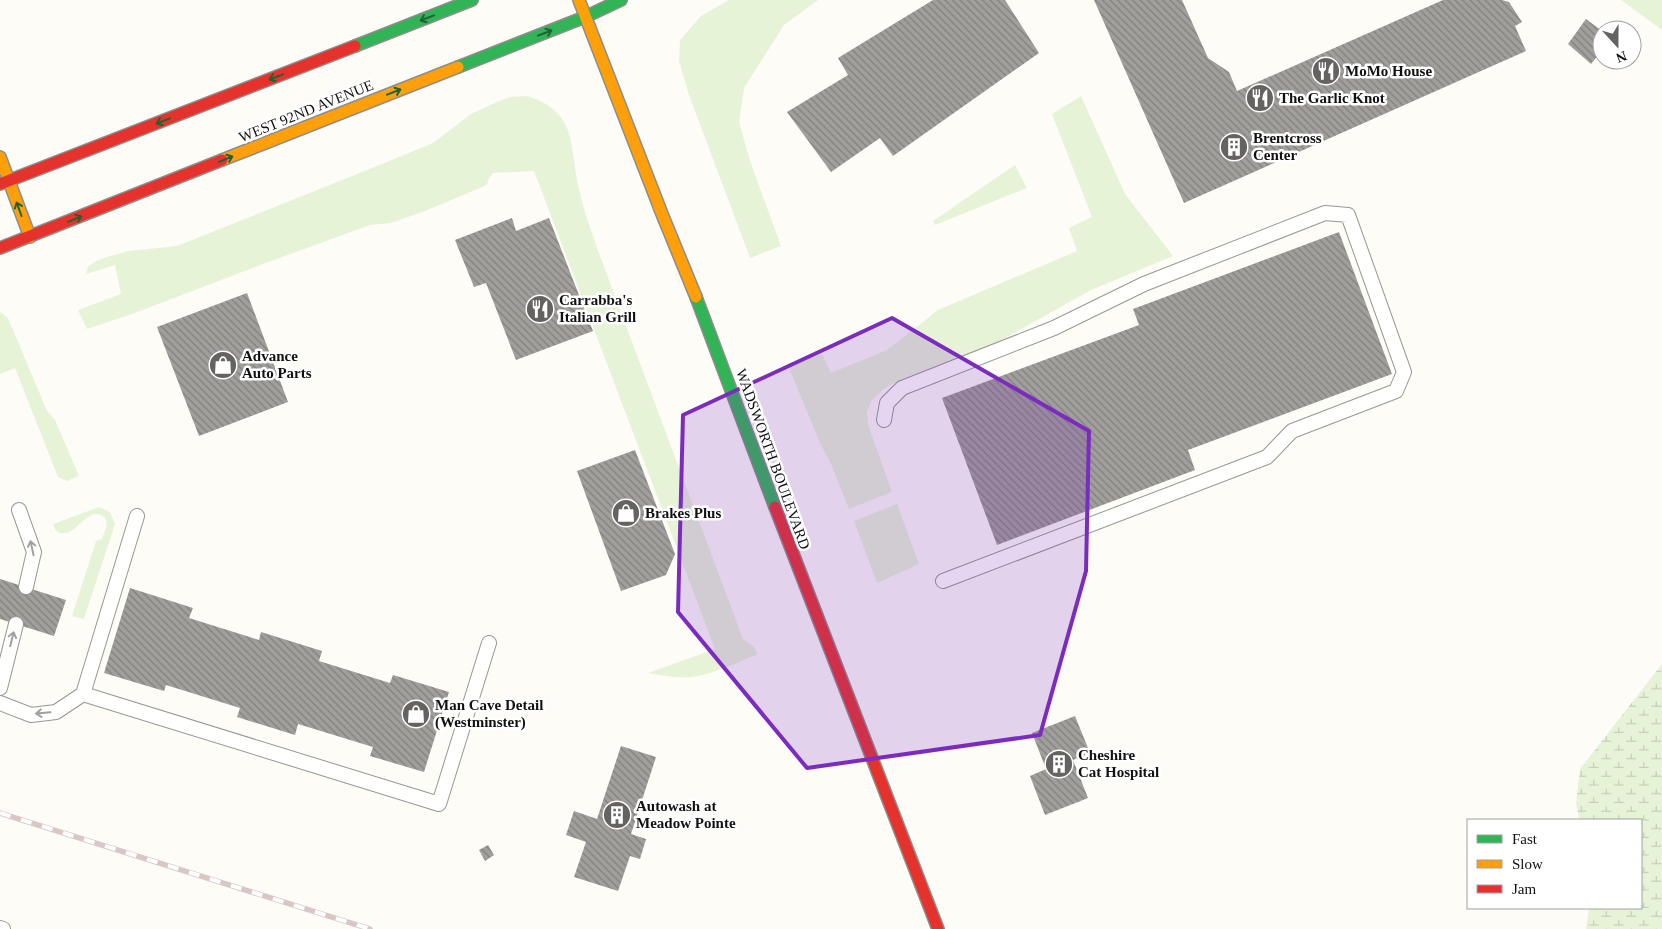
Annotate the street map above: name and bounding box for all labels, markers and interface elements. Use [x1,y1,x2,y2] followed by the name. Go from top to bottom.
[420,13,435,23] one-way arrow
[1592,20,1642,70] north arrow
[537,28,552,37] one-way arrow
[1614,48,1629,65] text: N
[1311,56,1341,86] restaurant icon: MoMo House
[1345,63,1432,79] place label: MoMo House
[268,73,283,82] one-way arrow
[236,77,376,145] street label: WEST 92ND AVENUE
[1245,83,1275,113] restaurant icon: The Garlic Knot
[385,87,401,96] one-way arrow
[1279,90,1385,106] place label: The Garlic Knot
[155,117,170,126] one-way arrow
[1253,130,1322,163] place label: Brentcross Center
[1219,132,1249,162] building icon: Brentcross Center
[218,153,233,163] one-way arrow
[14,202,23,217] one-way arrow
[67,214,82,223] one-way arrow
[559,292,636,325] place label: Carrabba's Italian Grill
[525,294,555,324] restaurant icon: Carrabba's Italian Grill
[242,348,312,381] place label: Advance Auto Parts
[208,350,238,380] shop icon: Advance Auto Parts
[733,367,813,552] street label: WADSWORTH BOULEVARD
[611,498,641,528] shop icon: Brakes Plus
[645,505,721,521] place label: Brakes Plus
[26,540,36,556] one-way arrow
[8,632,18,648] one-way arrow
[435,697,543,731] place label: Man Cave Detail (Westminster)
[401,699,431,729] shop icon: Man Cave Detail (Westminster)
[36,709,52,718] one-way arrow
[1078,747,1159,780] place label: Cheshire Cat Hospital
[1044,749,1074,779] building icon: Cheshire Cat Hospital
[636,798,736,831] place label: Autowash at Meadow Pointe
[602,800,632,830] building icon: Autowash at Meadow Pointe
[1467,819,1642,909] legend
[1512,831,1538,847] text: Fast
[1512,856,1543,872] text: Slow
[1512,881,1536,897] text: Jam

